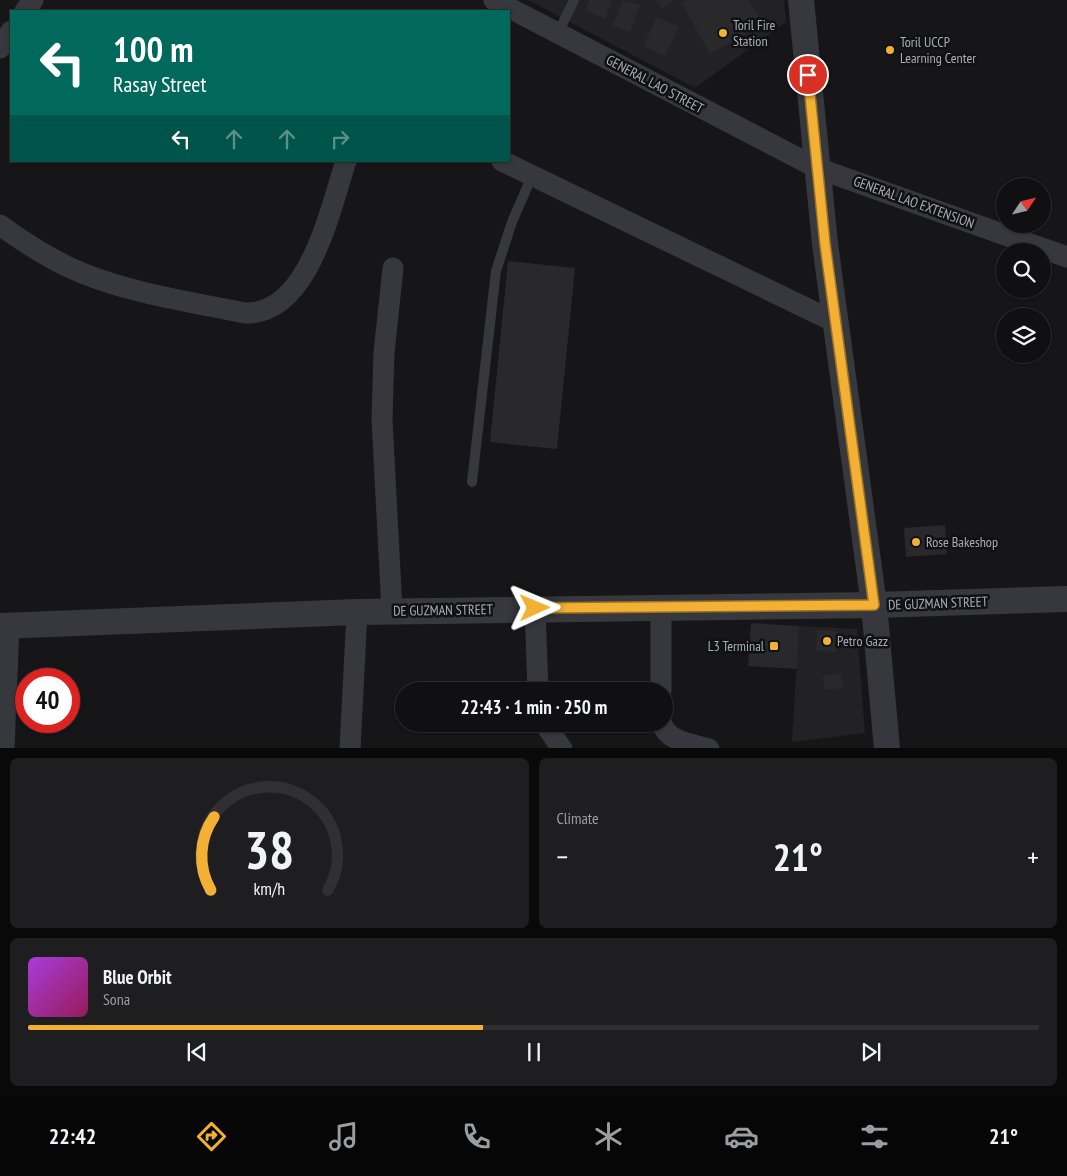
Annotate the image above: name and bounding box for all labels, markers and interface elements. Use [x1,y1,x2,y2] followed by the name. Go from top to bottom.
[733,16,776,50] place label: Toril Fire Station
[113,26,194,72] text: 100 m
[717,27,729,39] marker: Toril Fire Station
[30,30,95,95] icon: left
[900,33,976,67] place label: Toril UCCP Learning Center
[884,44,896,56] marker: Toril UCCP Learning Center
[603,51,707,118] street label: GENERAL LAO STREET
[787,54,829,96] pin
[794,61,822,89] icon: arrive
[113,70,206,98] text: Rasay Street
[167,125,195,153] icon: left
[220,125,248,153] icon: ahead
[273,125,301,153] icon: ahead
[326,125,354,153] icon: right
[851,172,977,232] street label: GENERAL LAO EXTENSION
[996,178,1051,232] north arrow
[996,178,1051,363] map controls
[996,243,1051,298] button: search
[996,308,1051,363] button: layers
[926,533,998,551] place label: Rose Bakeshop
[910,536,922,548] marker: Rose Bakeshop
[508,581,560,633] position arrow
[888,592,989,614] street label: DE GUZMAN STREET
[393,600,494,620] street label: DE GUZMAN STREET
[837,632,888,650] place label: Petro Gazz
[821,635,833,647] marker: Petro Gazz
[708,637,765,655] place label: L3 Terminal
[768,640,780,652] marker: L3 Terminal
[15,668,80,733] speed limit sign: 40
[461,695,607,719] text: 22:43 · 1 min · 250 m
[557,808,599,828] text: Climate
[244,816,294,883] text: 38
[773,832,823,881] text: 21°
[557,838,568,875] text: −
[1027,838,1039,875] text: +
[253,877,285,900] text: km/h
[103,965,172,989] text: Blue Orbit
[103,989,130,1009] text: Sona
[183,1038,211,1066] icon: previous
[520,1038,548,1066] icon: pause
[857,1038,885,1066] icon: next
[194,1119,229,1154] icon: directions
[326,1119,361,1154] icon: music
[459,1119,494,1154] icon: phone
[591,1119,626,1154] icon: climate
[724,1119,759,1154] icon: car
[857,1119,892,1154] icon: filters
[49,1122,96,1150] text: 22:42
[989,1122,1018,1150] text: 21°

